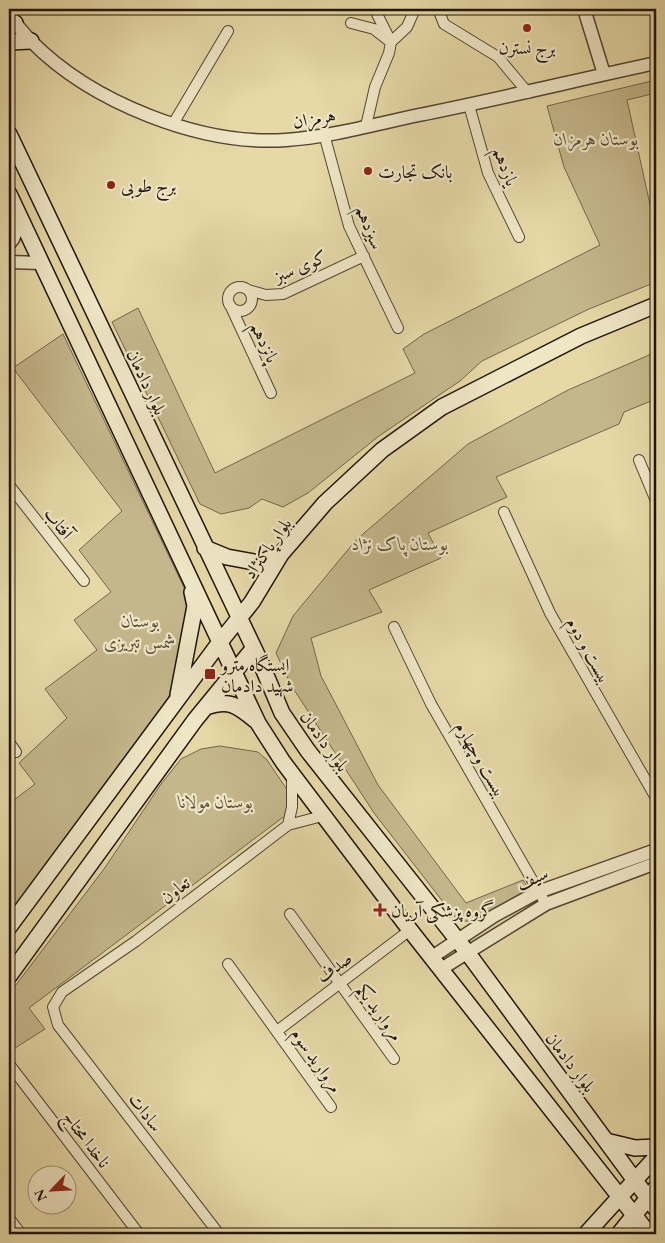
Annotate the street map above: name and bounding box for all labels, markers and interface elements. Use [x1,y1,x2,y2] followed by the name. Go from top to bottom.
[521,22,533,34] marker: برج نسترن
[498,36,556,64] place label: برج نسترن
[291,103,338,135] street label: هرمزان
[553,127,639,152] park label: بوستان هرمزان
[482,143,525,193] street label: یازدهم
[378,160,452,183] place label: بانک تجارت
[362,165,374,177] marker: بانک تجارت
[121,174,176,202] place label: برج طوبی
[105,179,117,191] marker: برج طوبی
[345,201,389,255] street label: سیزدهم
[268,245,330,288] street label: کوی سبز
[240,318,285,370] street label: پانزدهم
[122,345,172,419] street label: بلوار دادمان
[39,502,80,545] street label: آفتاب
[238,513,298,584] street label: بلوار پاکنژاد
[352,532,449,557] park label: بوستان پاک نژاد
[104,609,176,654] park label: بوستان شمس تبریزی
[557,613,617,690] street label: بیست و دوم
[219,653,293,698] place label: ایستگاه مترو شهید دادمان
[203,667,217,681] marker: ایستگاه مترو شهید دادمان
[295,706,355,776] street label: بلوار دادمان
[446,717,512,804] street label: بیست وچهارم
[177,790,254,813] park label: بوستان مولانا
[512,861,552,895] street label: سیف
[155,871,195,909] street label: تعاون
[391,899,494,924] place label: گروه پزشکی آریان
[373,903,387,917] marker: گروه پزشکی آریان
[312,946,356,988] street label: صدف
[347,979,409,1049] street label: مروارید یکم
[282,1023,348,1100] street label: مروارید سوم
[541,1027,601,1097] street label: بلوار دادمان
[124,1088,168,1136] street label: سادات
[54,1106,116,1175] street label: ناخدا محتاج
[28,1166,78,1216] north arrow
[29,1186,51,1204] text: N

